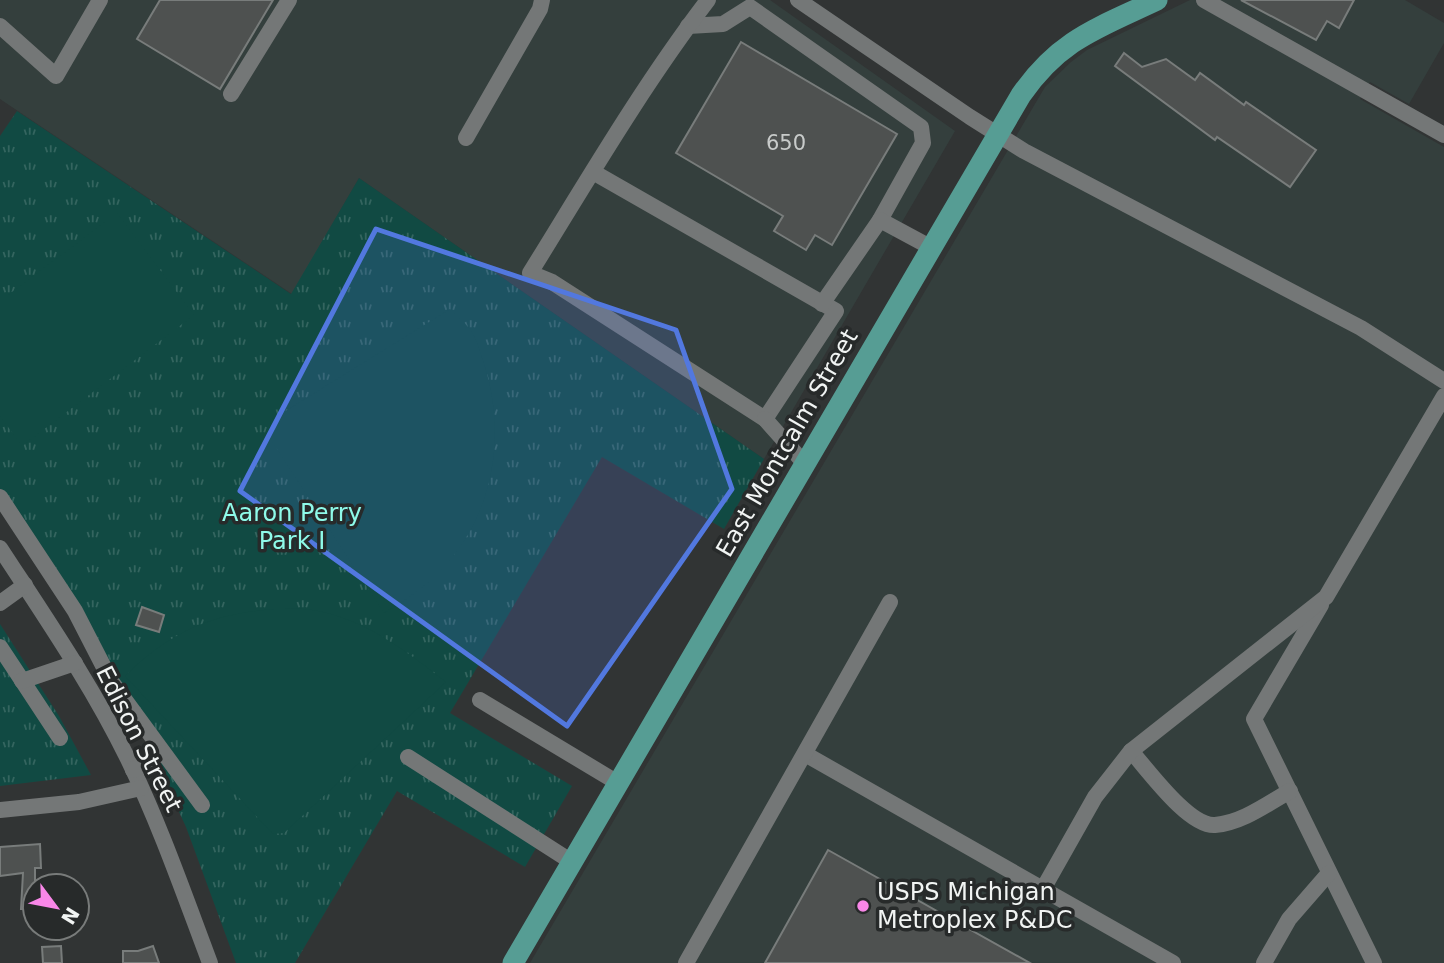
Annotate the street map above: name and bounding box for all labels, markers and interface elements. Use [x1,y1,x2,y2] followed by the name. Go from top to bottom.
[766,131,806,155] house number: 650
[710,324,864,562] street label: East Montcalm Street
[222,499,362,555] park label: Aaron Perry Park I
[90,661,188,817] street label: Edison Street
[21,872,91,942] north arrow
[877,878,1072,934] place label: USPS Michigan Metroplex P&DC
[855,898,871,914] marker: USPS Michigan Metroplex P&DC
[57,903,84,929] text: N

